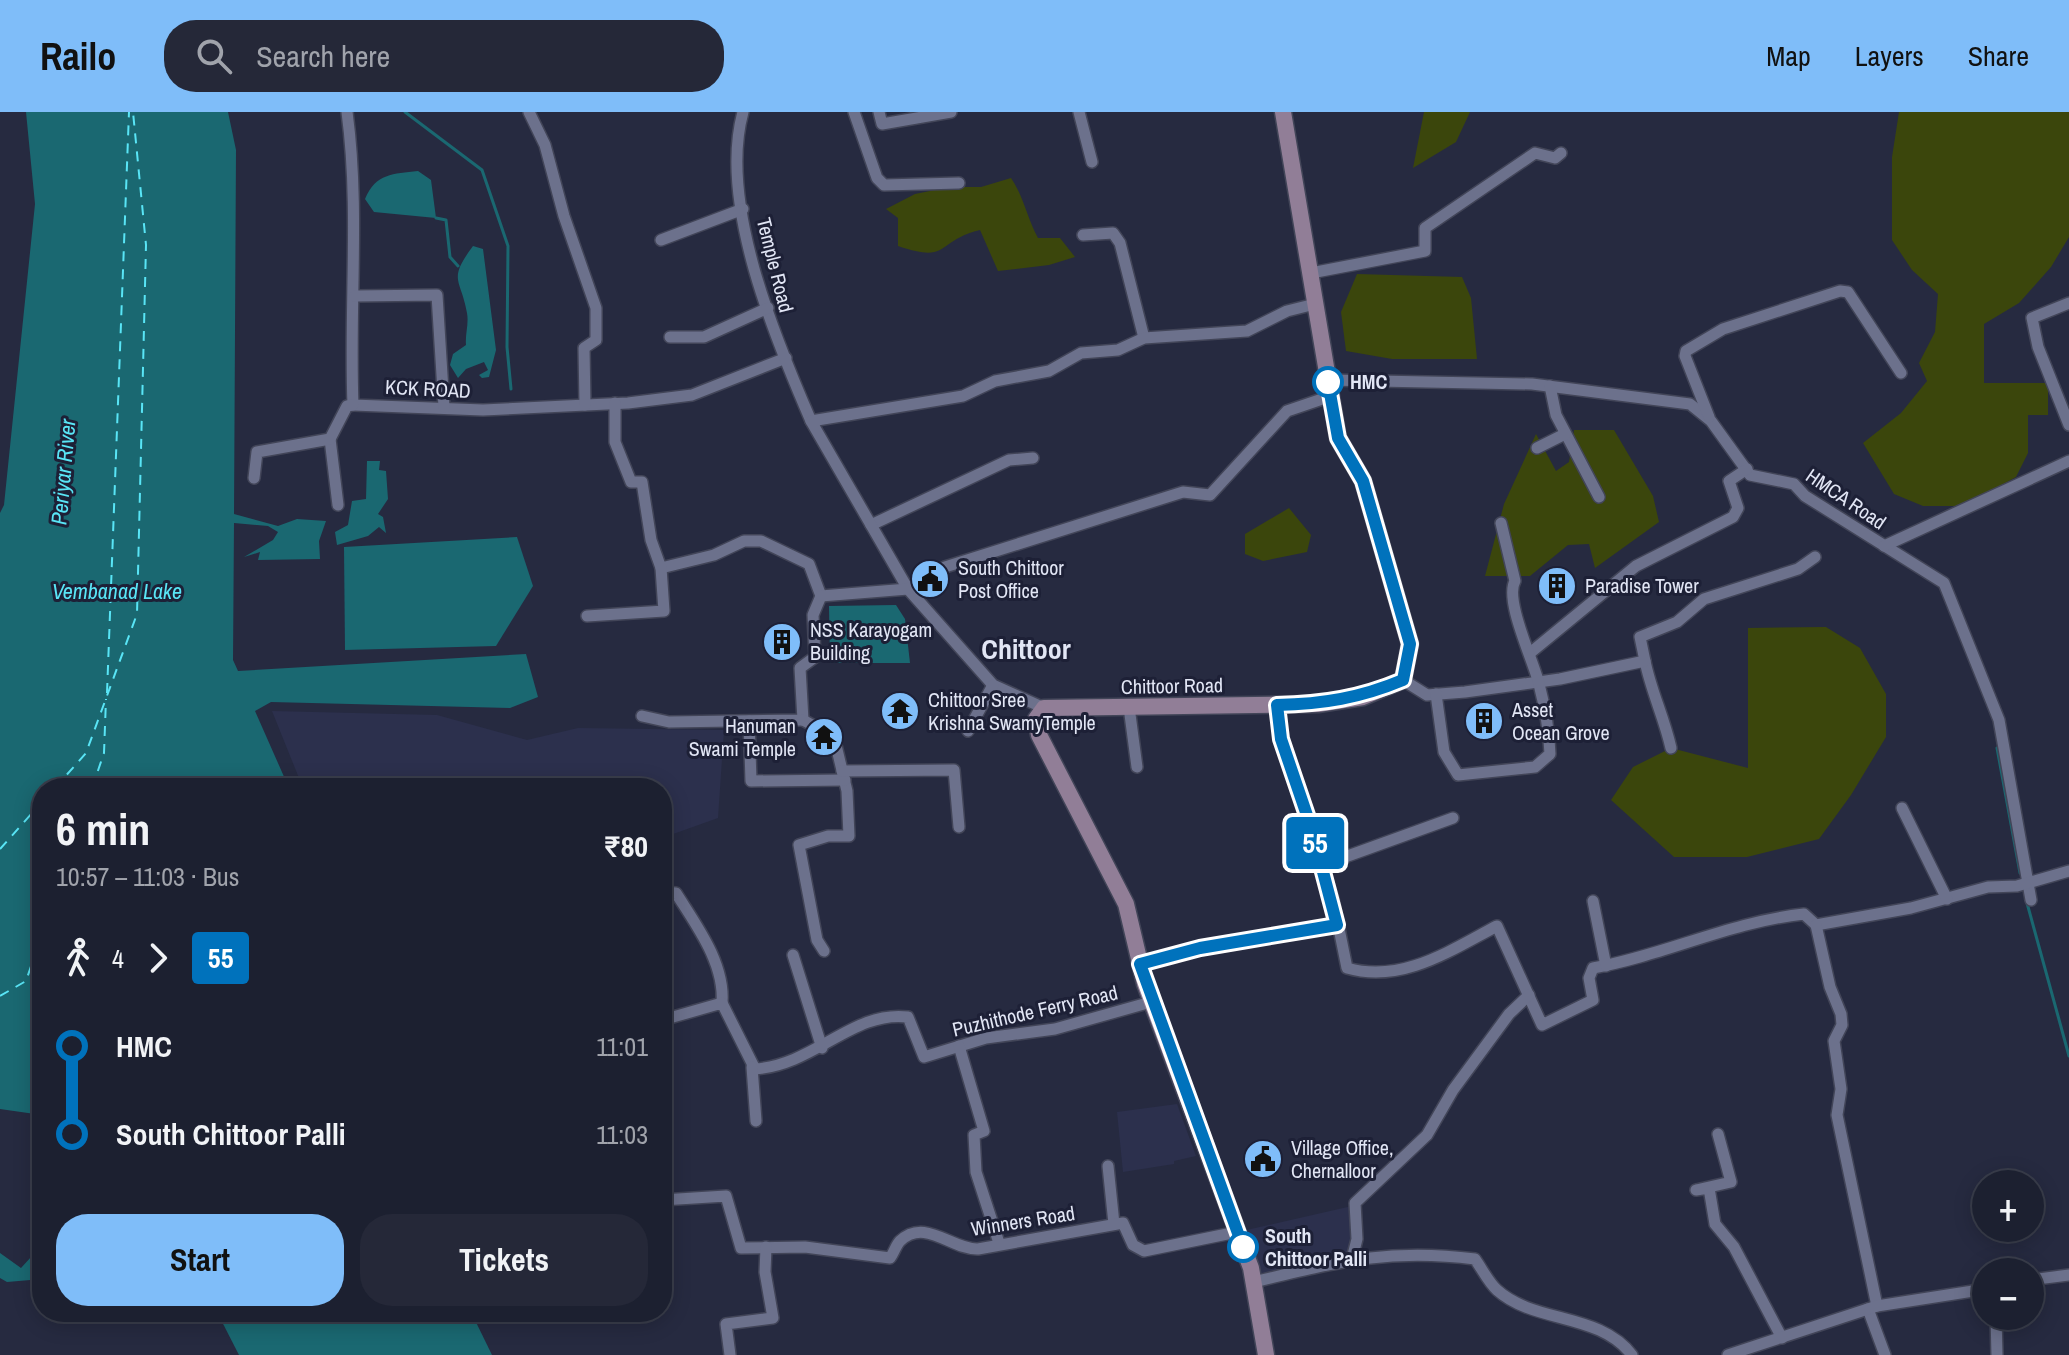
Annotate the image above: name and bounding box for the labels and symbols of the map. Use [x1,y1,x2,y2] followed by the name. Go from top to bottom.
[751,215,800,315] street label: Temple Road
[1313,367,1343,397] marker: HMC
[1350,368,1388,395] place label: HMC
[385,373,472,404] street label: KCK ROAD
[43,417,83,526] water label: Periyar River
[1801,462,1892,535] street label: HMCA Road
[958,554,1064,604] place label: South Chittoor Post Office
[909,558,951,600] public building icon: South Chittoor Post Office
[1536,565,1578,607] building icon: Paradise Tower
[1585,572,1699,599] place label: Paradise Tower
[52,576,182,606] water label: Vembanad Lake
[810,616,932,666] place label: NSS Karayogam Building
[761,621,803,663] building icon: NSS Karayogam Building
[981,630,1071,668] district label: Chittoor
[1121,671,1223,700] street label: Chittoor Road
[928,686,1096,736] place label: Chittoor Sree Krishna SwamyTemple
[879,690,921,732] temple icon: Chittoor Sree Krishna SwamyTemple
[1511,696,1610,746] place label: Asset Ocean Grove
[1463,700,1505,742] building icon: Asset Ocean Grove
[689,712,796,762] place label: Hanuman Swami Temple
[803,716,845,758] temple icon: Hanuman Swami Temple
[1279,817,1351,869] line badge: 55
[950,978,1120,1043] street label: Puzhithode Ferry Road
[1291,1134,1393,1184] place label: Village Office, Chernalloor
[1242,1138,1284,1180] public building icon: Village Office, Chernalloor
[969,1199,1077,1242] street label: Winners Road
[1265,1222,1367,1272] place label: South Chittoor Palli
[1228,1232,1258,1262] marker: South Chittoor Palli

